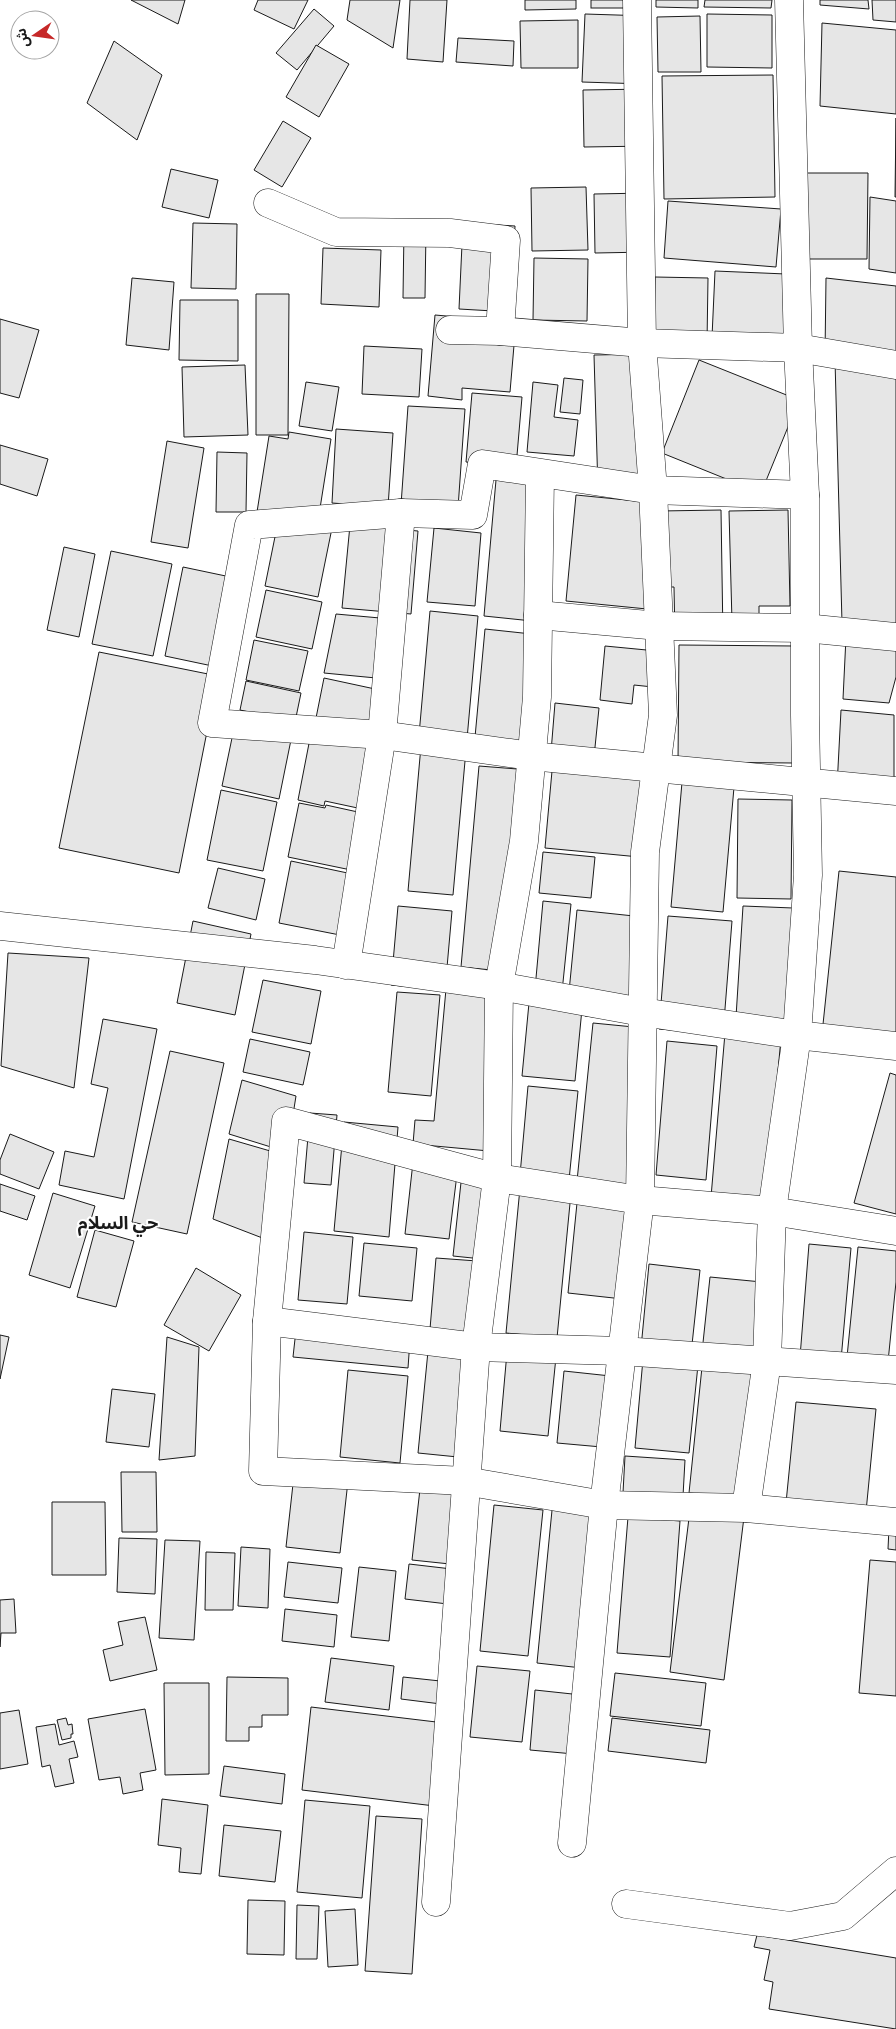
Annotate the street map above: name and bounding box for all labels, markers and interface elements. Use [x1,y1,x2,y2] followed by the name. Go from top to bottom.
[10,10,60,60] north arrow
[12,27,33,49] text: ش
[78,1212,158,1237] district label: حي السلام

